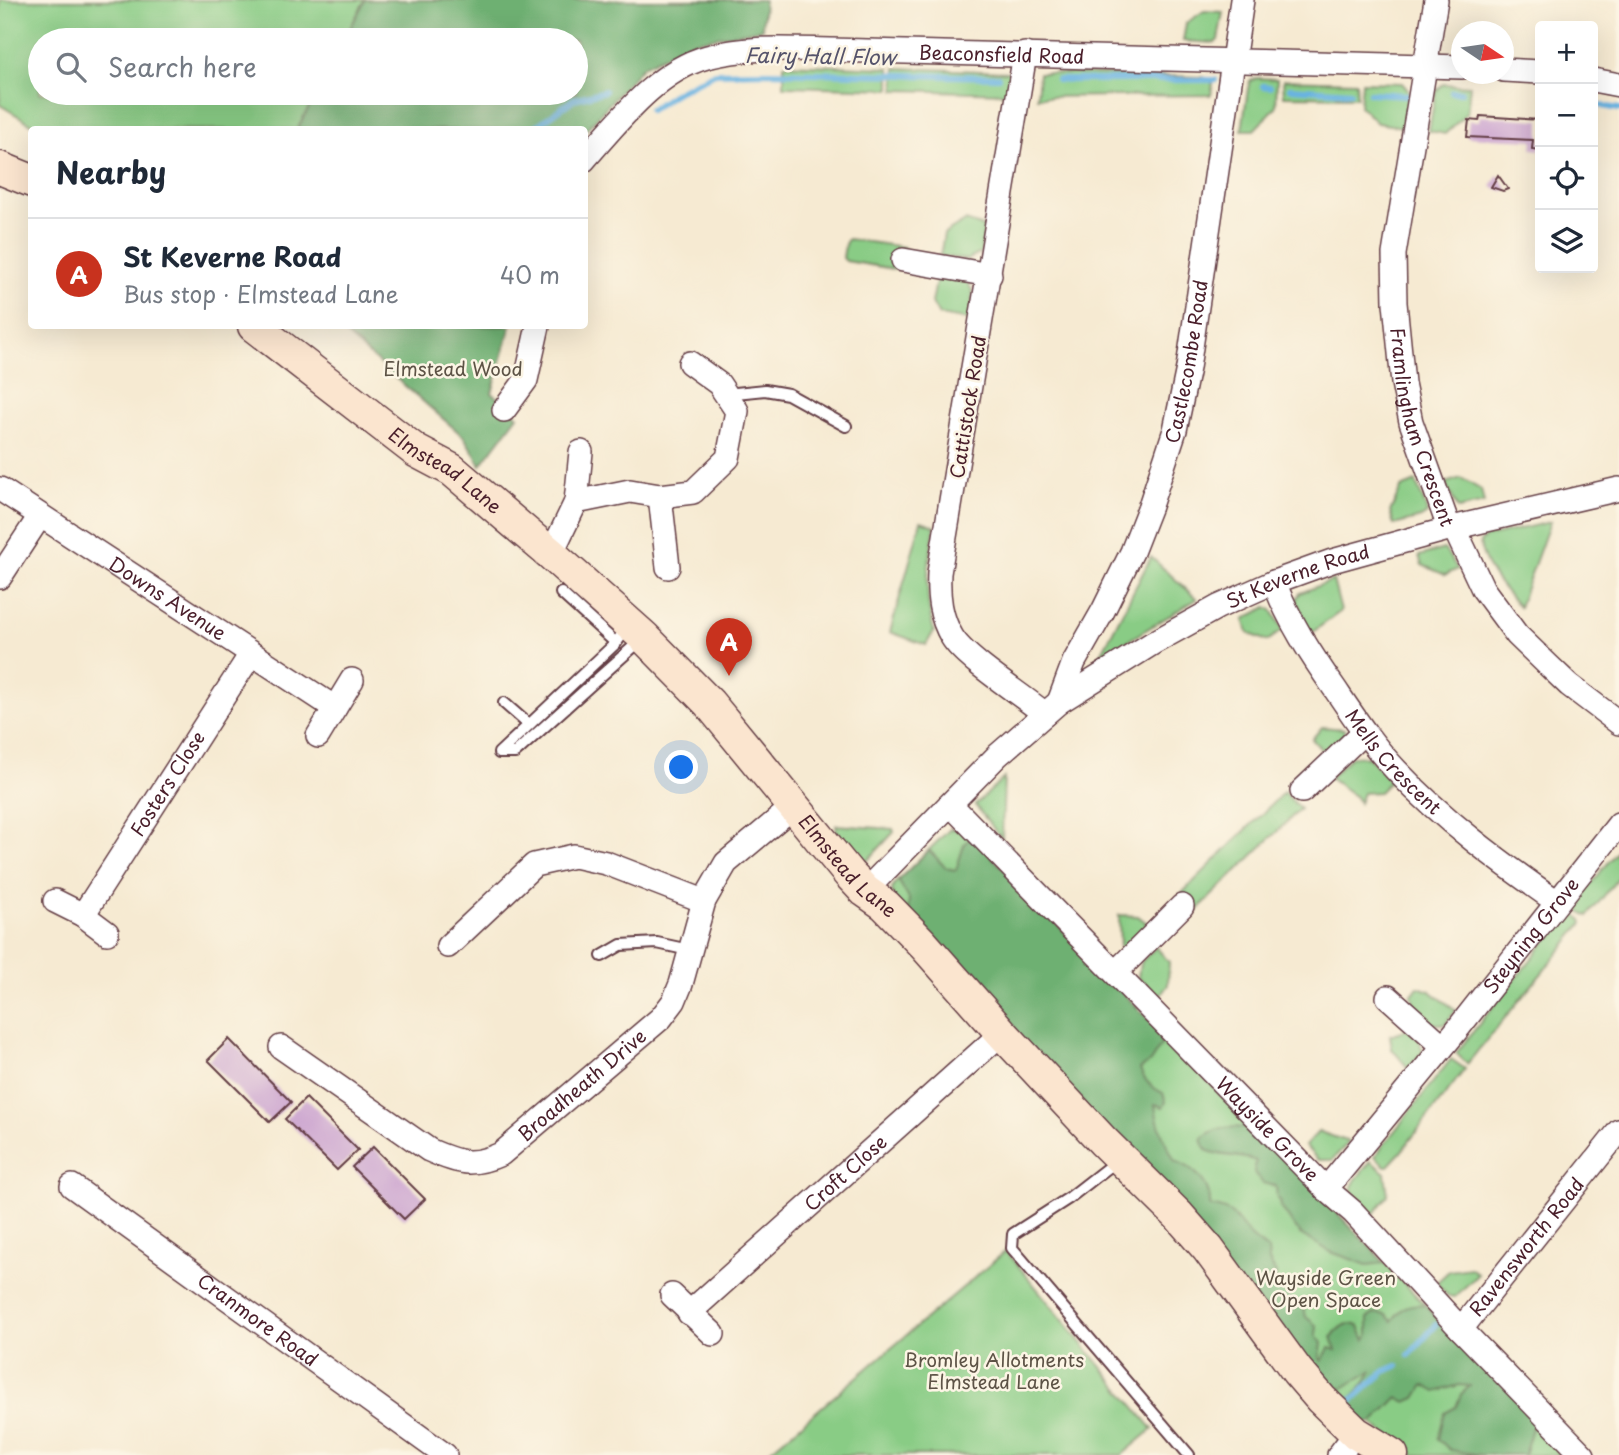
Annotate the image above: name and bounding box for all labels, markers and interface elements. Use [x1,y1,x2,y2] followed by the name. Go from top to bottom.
[1451,21,1514,84] north arrow
[1535,21,1598,273] map controls
[1535,21,1598,84] button: +
[28,28,588,105] search box
[918,37,1085,70] street label: Beaconsfield Road
[744,38,898,72] water label: Fairy Hall Flow
[108,47,257,86] text: Search here
[52,48,90,86] icon: search
[1535,84,1598,147] button: −
[1535,147,1598,210] button: locate
[56,149,166,194] text: Nearby
[1535,210,1598,273] button: layers
[123,237,342,276] text: St Keverne Road
[70,257,88,292] text: A
[500,257,560,292] text: 40 m
[123,276,399,311] text: Bus stop · Elmstead Lane
[1157,278,1214,447] street label: Castlecombe Road
[1385,326,1462,530] street label: Framlingham Crescent
[942,333,992,480] street label: Cattistock Road
[383,354,523,382] park label: Elmstead Wood
[383,420,509,520] street label: Elmstead Lane
[1221,536,1372,615] street label: St Keverne Road
[104,549,232,646] street label: Downs Avenue
[706,618,752,676] pin: A
[1339,703,1448,821] street label: Mells Crescent
[122,725,211,841] street label: Fosters Close
[664,750,698,784] your location
[793,808,905,923] street label: Elmstead Lane
[1476,871,1585,999] street label: Steyning Grove
[511,1022,652,1147] street label: Broadheath Drive
[1210,1070,1326,1187] street label: Wayside Grove
[797,1128,892,1217] street label: Croft Close
[1462,1171,1590,1322] street label: Ravensworth Road
[1256,1263,1396,1313] park label: Wayside Green Open Space
[192,1266,325,1372] street label: Cranmore Road
[904,1345,1084,1395] park label: Bromley Allotments Elmstead Lane

